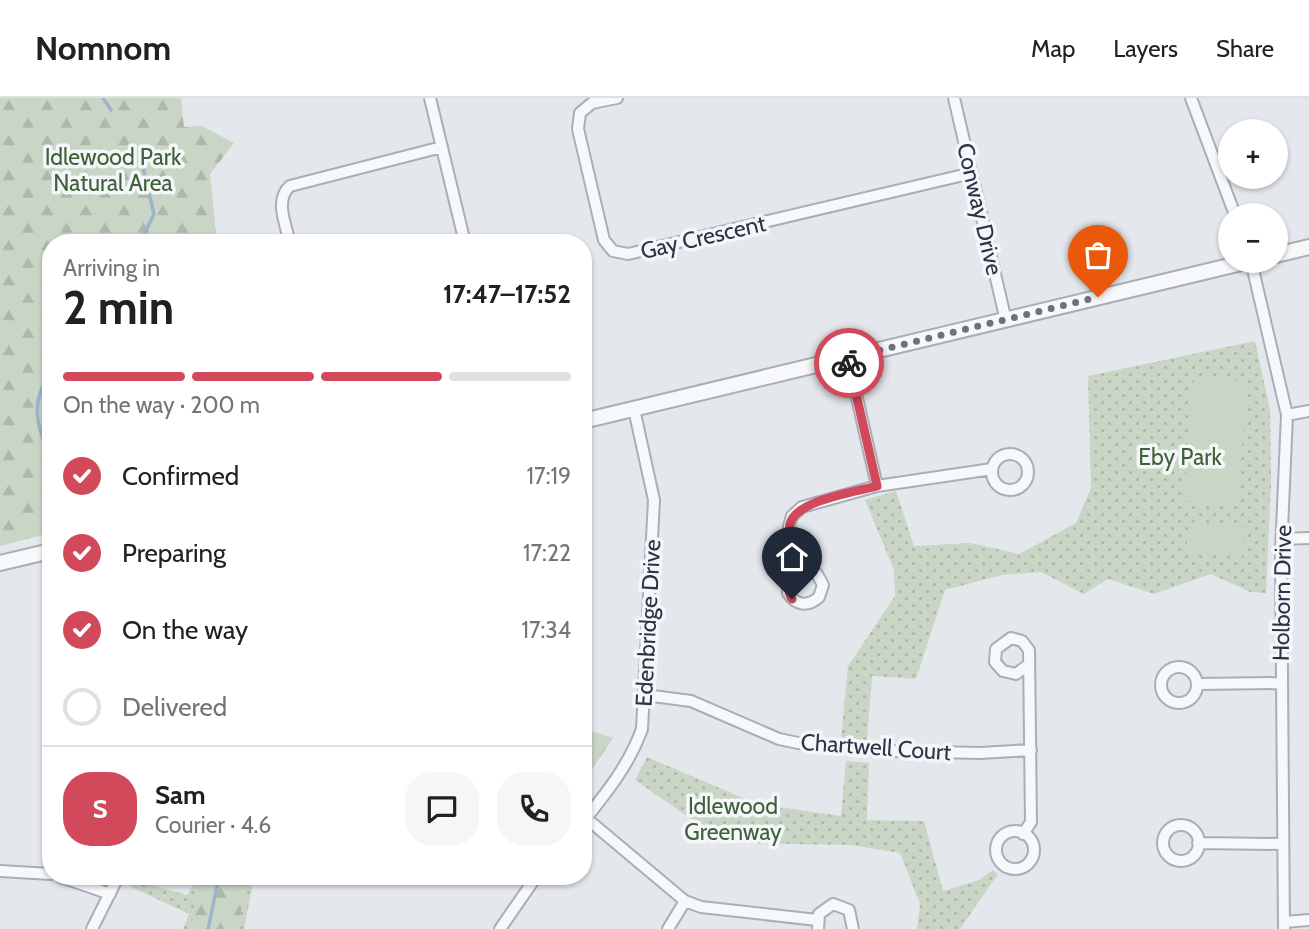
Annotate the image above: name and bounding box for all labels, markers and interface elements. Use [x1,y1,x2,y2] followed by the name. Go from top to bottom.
[35,28,171,68] text: Nomnom
[1031,34,1075,63] text: Map
[1113,34,1178,63] text: Layers
[1216,34,1274,63] text: Share
[1218,119,1288,273] map controls
[1218,119,1288,189] button: +
[951,140,1009,278] street label: Conway Drive
[45,143,182,197] park label: Idlewood Park Natural Area
[1218,203,1288,273] button: −
[638,209,769,265] street label: Gay Crescent
[1068,225,1128,297] pin
[1079,236,1117,274] icon: bag
[63,254,160,282] text: Arriving in
[443,278,571,310] text: 17:47–17:52
[63,280,174,336] text: 2 min
[814,328,884,398] courier
[830,344,868,382] icon: bike
[63,391,260,419] text: On the way · 200 m
[1138,443,1222,471] park label: Eby Park
[63,457,101,495] icon: check
[122,460,239,492] text: Confirmed
[527,462,571,490] text: 17:19
[1267,524,1297,661] street label: Holborn Drive
[762,527,822,599] pin
[63,534,101,572] icon: check
[122,537,226,569] text: Preparing
[630,538,666,707] street label: Edenbridge Drive
[773,538,811,576] icon: home
[523,539,571,567] text: 17:22
[63,611,101,649] icon: check
[122,614,248,646] text: On the way
[521,616,571,644] text: 17:34
[122,691,227,723] text: Delivered
[800,728,952,766] street label: Chartwell Court
[405,772,479,846] button: chat
[497,772,571,846] button: phone
[155,779,206,811] text: Sam
[684,792,782,846] park label: Idlewood Greenway
[92,793,108,825] text: S
[155,811,271,839] text: Courier · 4.6

